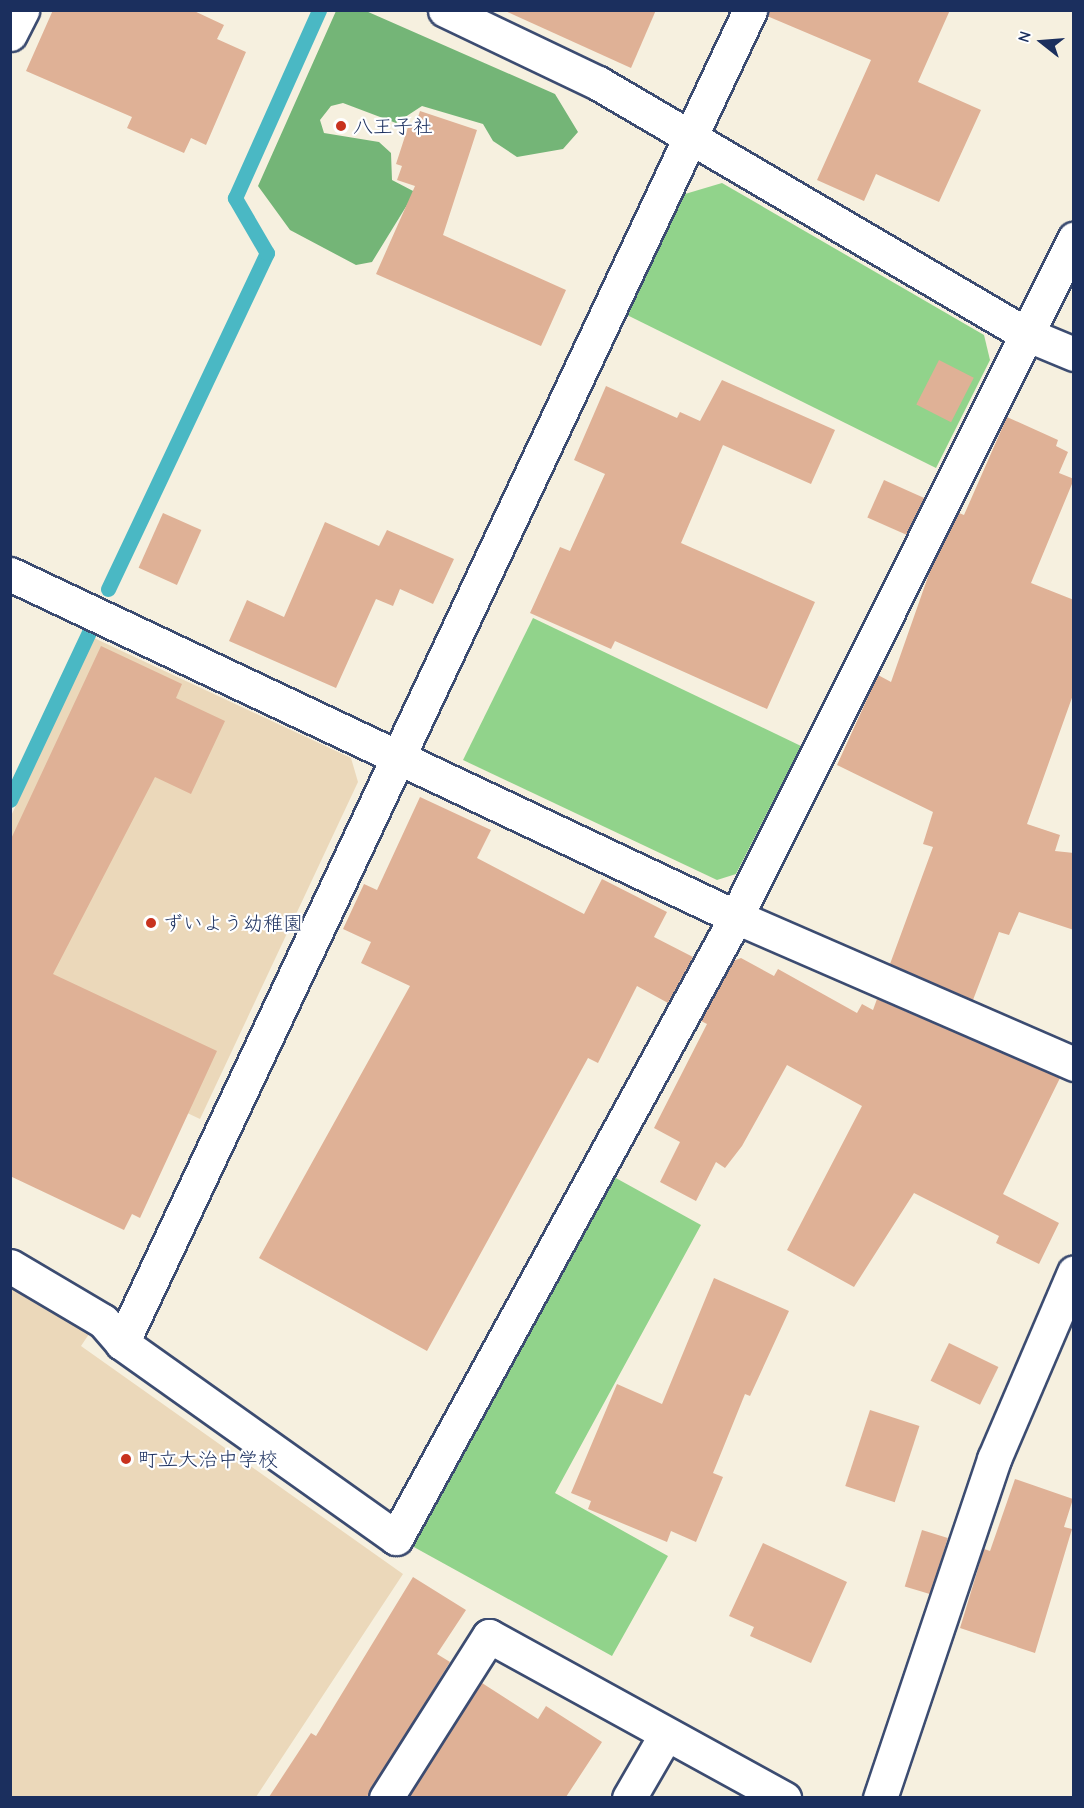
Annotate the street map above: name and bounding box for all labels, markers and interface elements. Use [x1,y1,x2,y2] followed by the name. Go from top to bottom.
[1012,12,1072,72] north arrow
[1015,29,1035,44] text: N
[353,114,433,138] place label: 八王子社
[334,119,348,133] marker: 八王子社
[163,911,303,935] place label: ずいよう幼稚園
[144,916,158,930] marker: ずいよう幼稚園
[138,1447,278,1471] place label: 町立大治中学校
[119,1452,133,1466] marker: 町立大治中学校

